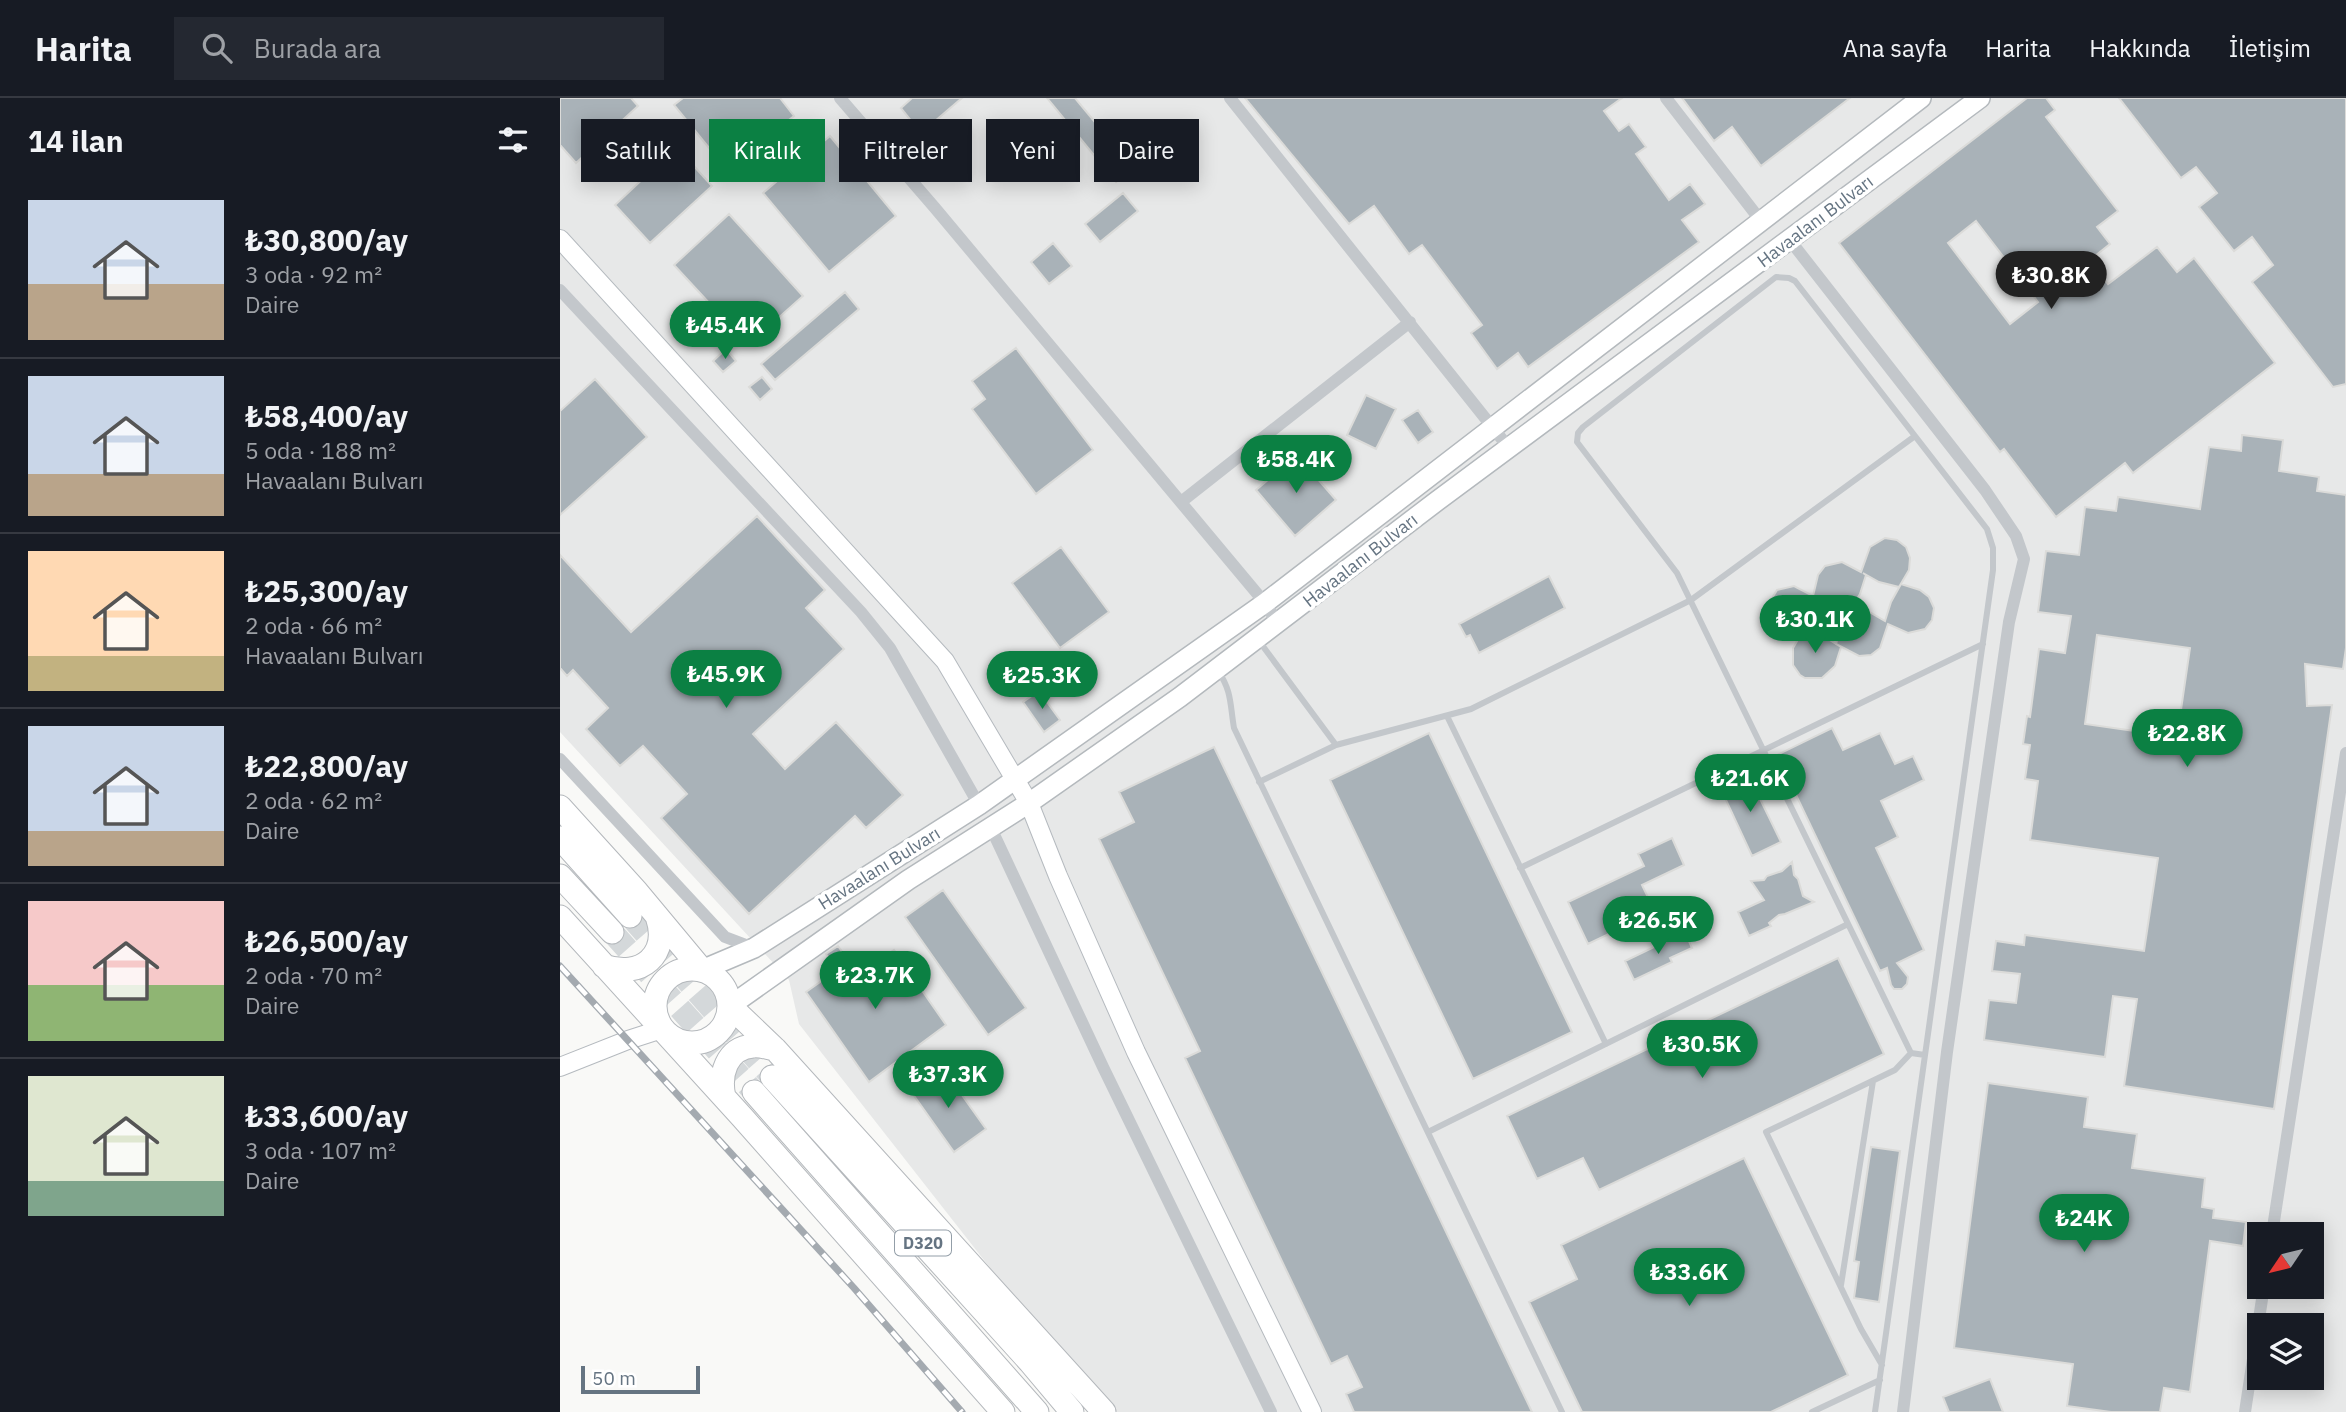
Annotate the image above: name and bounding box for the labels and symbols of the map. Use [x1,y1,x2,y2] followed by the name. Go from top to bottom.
[1752,170,1878,272] street label: Havaalanı Bulvarı
[1994,252,2108,311] pin: ₺30.8K
[668,302,782,361] pin: ₺45.4K
[1239,436,1353,495] pin: ₺58.4K
[1298,508,1422,612] street label: Havaalanı Bulvarı
[1758,596,1872,655] pin: ₺30.1K
[669,650,783,710] pin: ₺45.9K
[985,652,1099,711] pin: ₺25.3K
[2130,710,2244,769] pin: ₺22.8K
[1693,754,1807,814] pin: ₺21.6K
[814,821,944,915] street label: Havaalanı Bulvarı
[1601,896,1715,956] pin: ₺26.5K
[818,951,932,1011] pin: ₺23.7K
[1645,1020,1759,1080] pin: ₺30.5K
[891,1051,1005,1110] pin: ₺37.3K
[2043,1194,2125,1254] pin: ₺24K
[2247,1222,2324,1298] north arrow
[895,1231,951,1256] road number: D320
[1632,1248,1746,1308] pin: ₺33.6K
[581,1363,700,1395] scale bar

